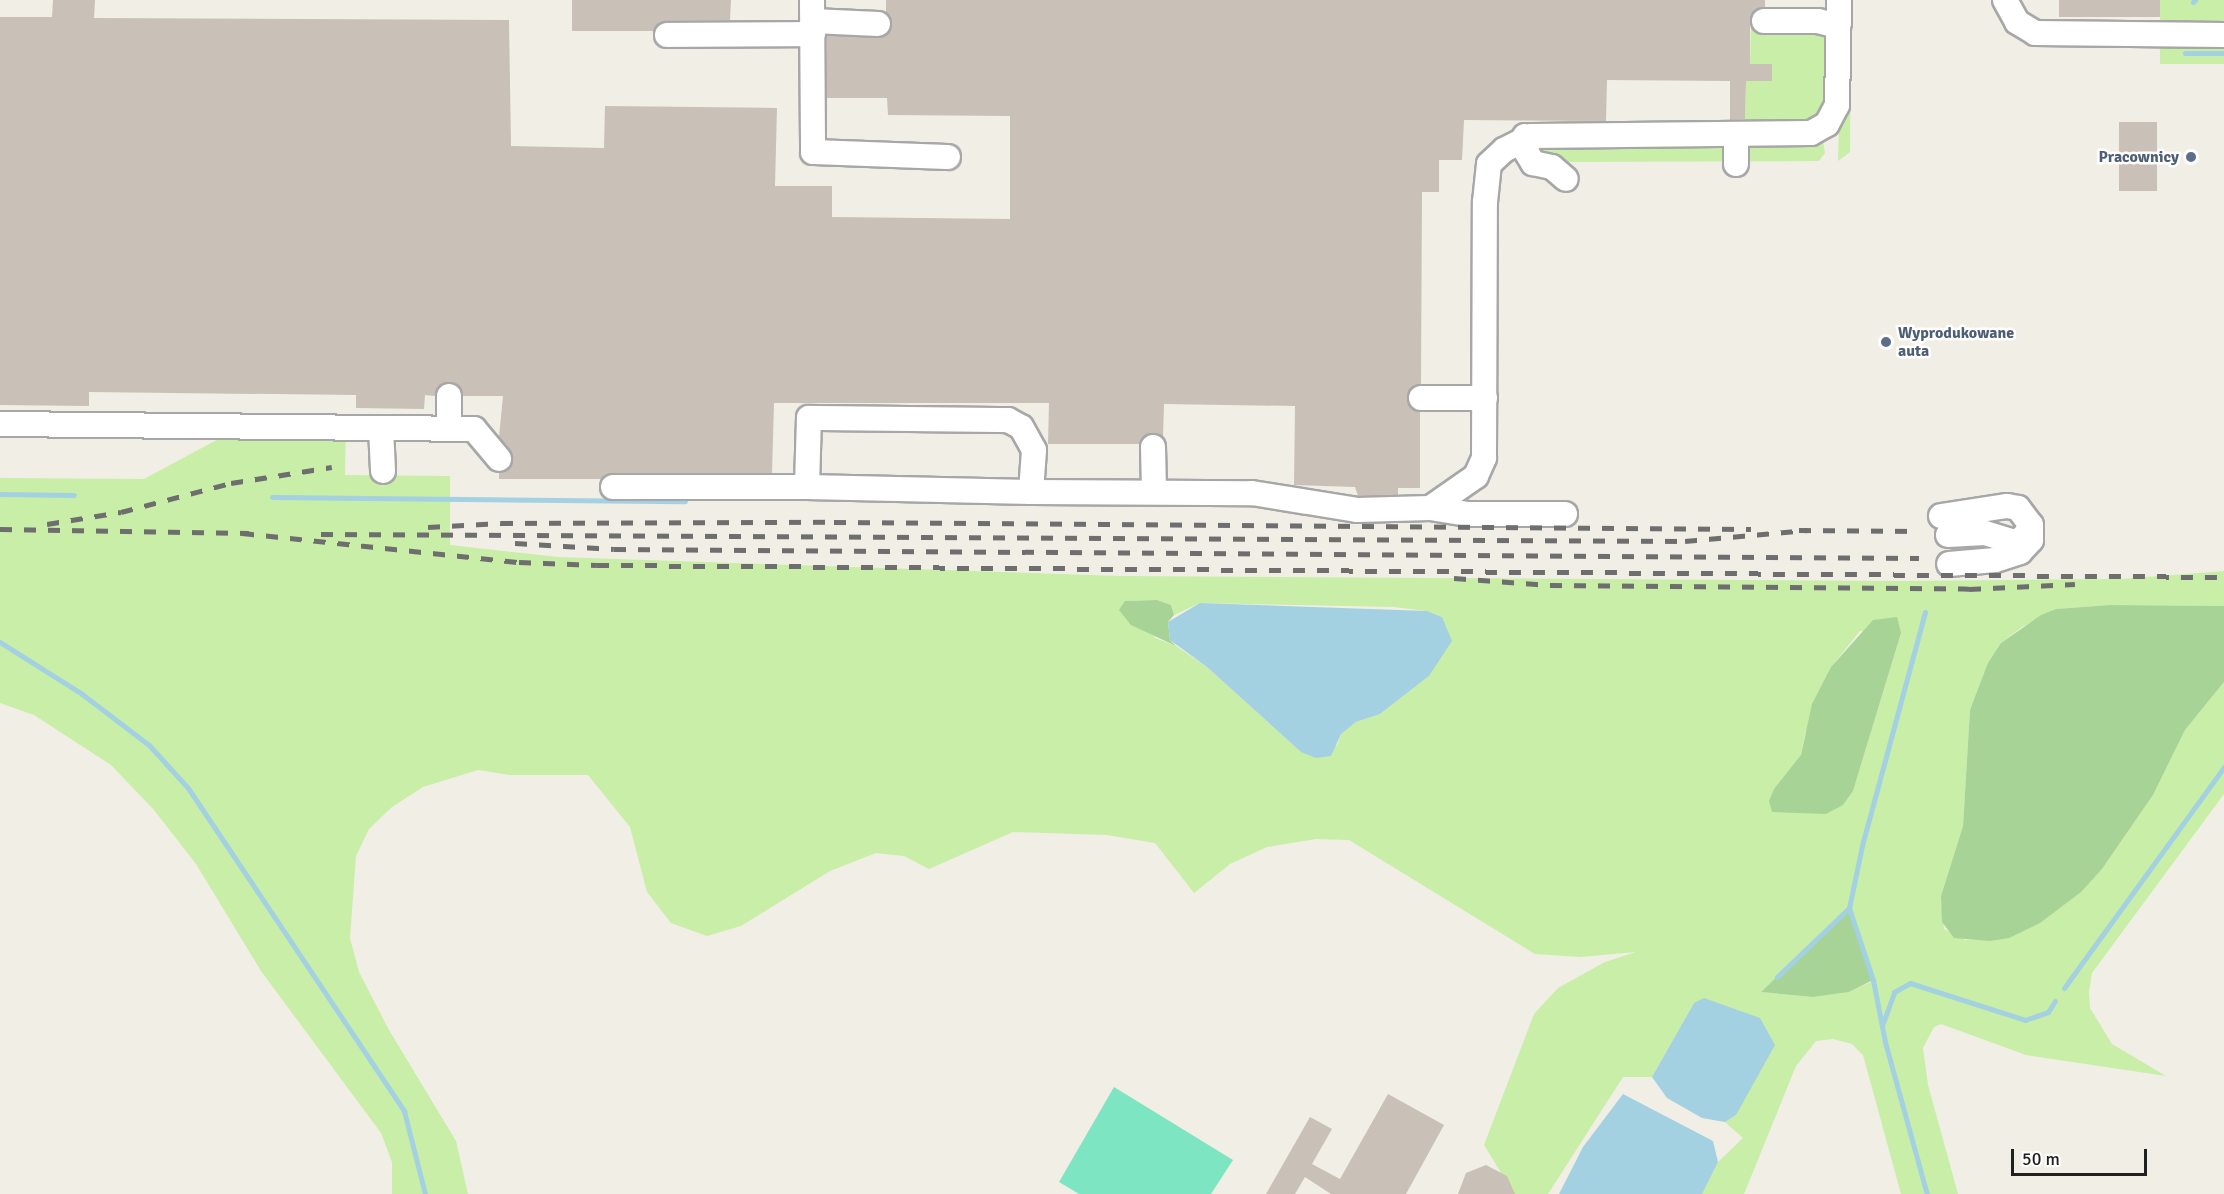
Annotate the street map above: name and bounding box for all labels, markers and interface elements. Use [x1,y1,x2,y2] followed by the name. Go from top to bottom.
[2098,147,2179,167] place label: Pracownicy
[2184,150,2198,164] marker: Pracownicy
[1898,323,2014,361] place label: Wyprodukowane auta
[1879,335,1893,349] marker: Wyprodukowane auta
[2014,1137,2150,1175] scale bar
[2022,1148,2060,1170] text: 50 m

